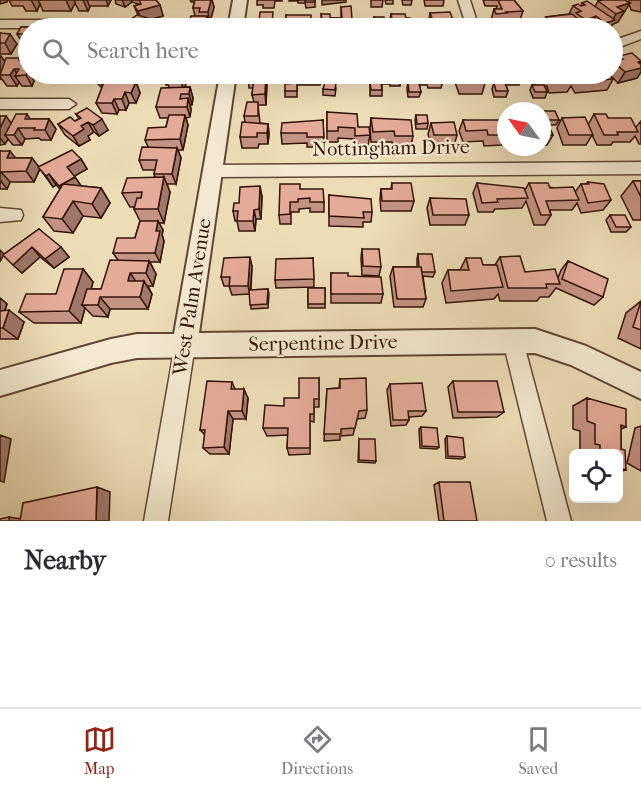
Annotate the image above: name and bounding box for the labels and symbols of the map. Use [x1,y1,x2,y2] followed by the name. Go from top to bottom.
[497,102,551,156] north arrow
[312,135,470,161] street label: Nottingham Drive
[168,217,216,378] street label: West Palm Avenue
[248,330,398,356] street label: Serpentine Drive

